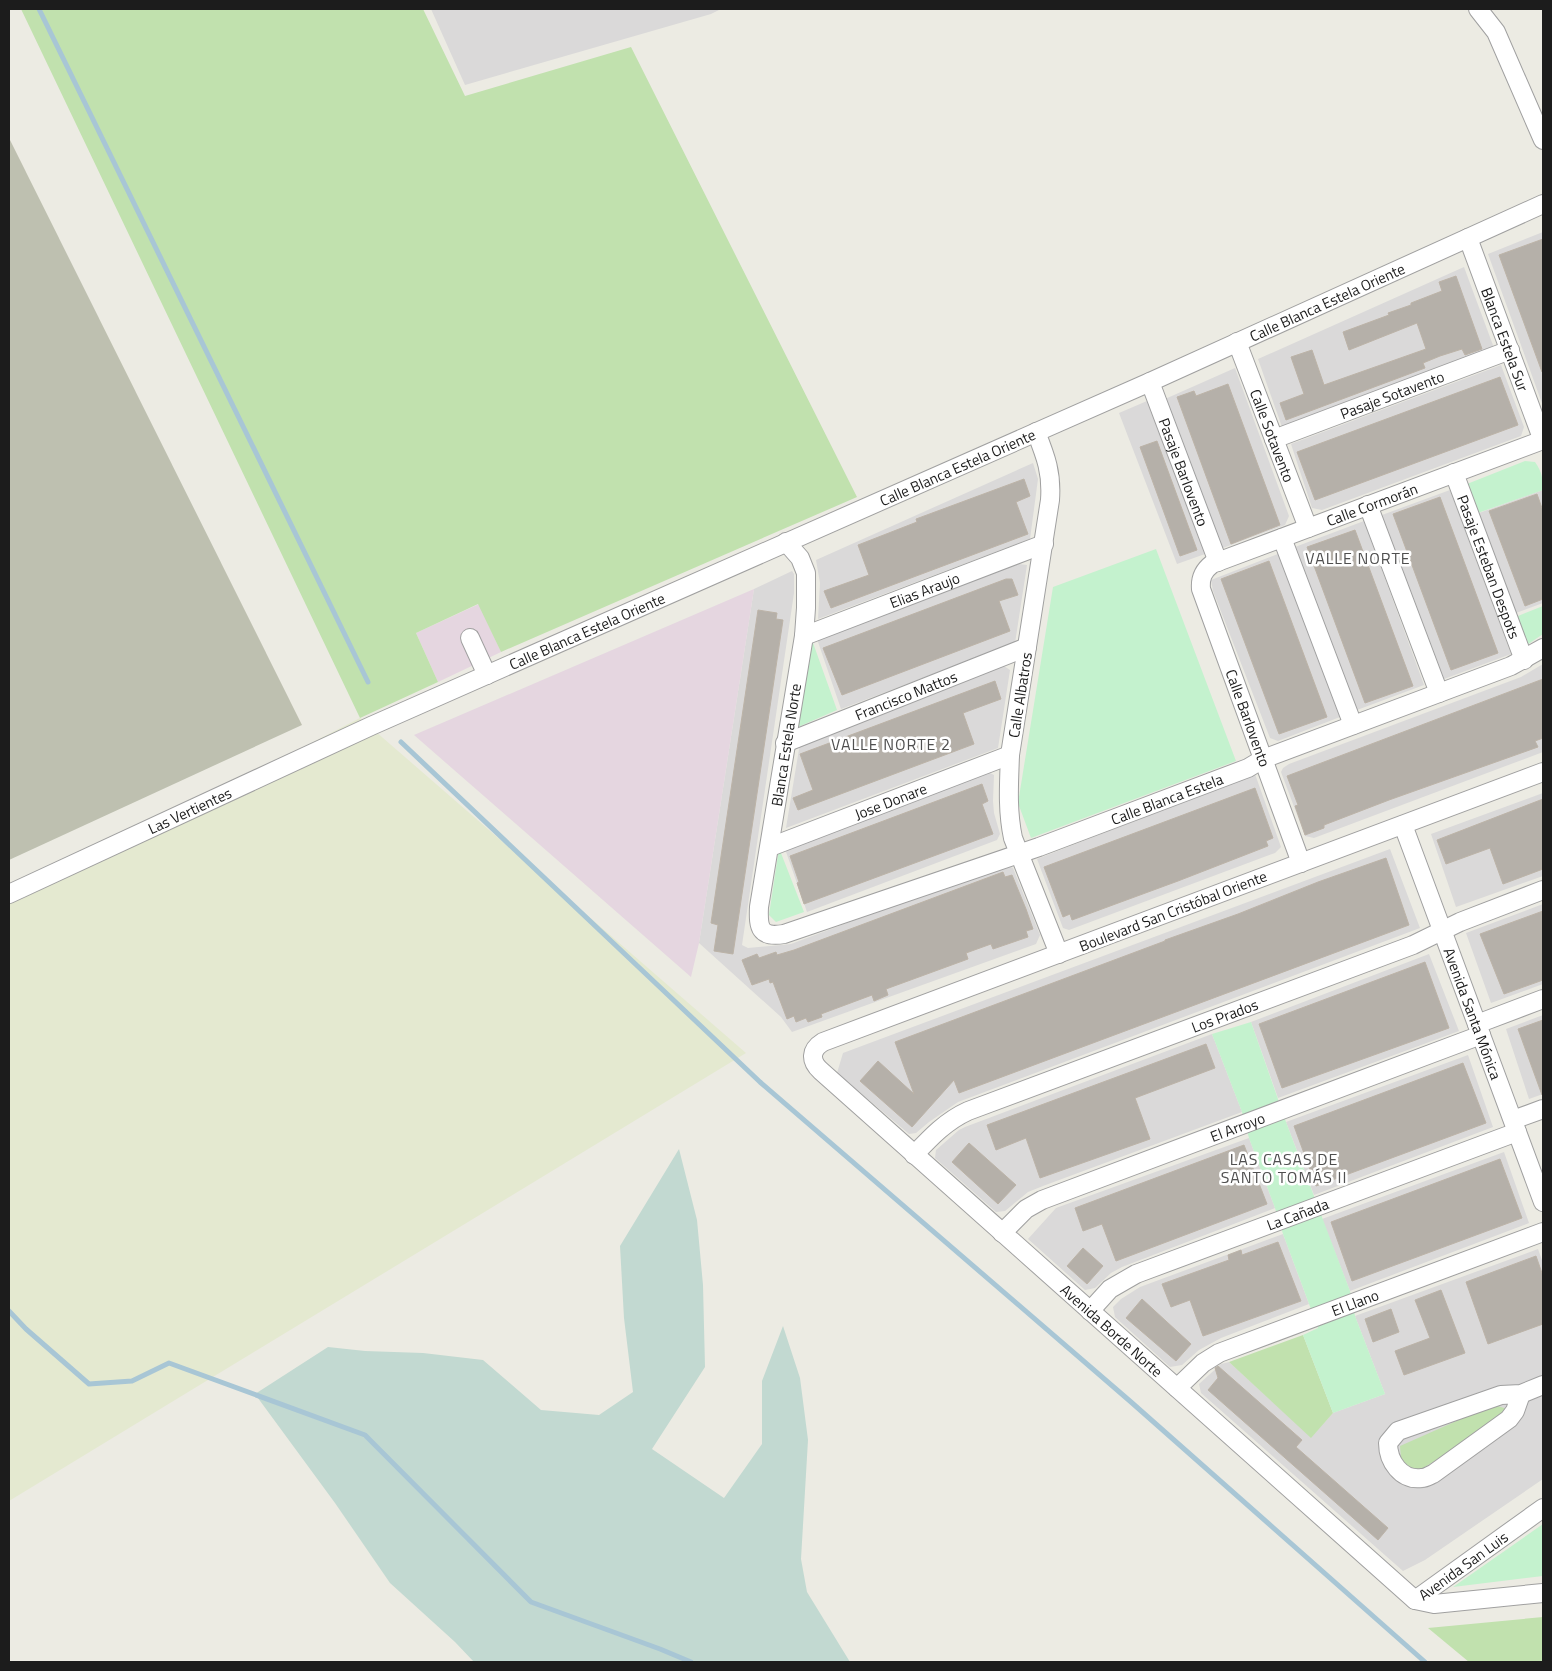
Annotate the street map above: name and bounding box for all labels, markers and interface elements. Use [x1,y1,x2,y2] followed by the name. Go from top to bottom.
[1246,257,1408,347] street label: Calle Blanca Estela Oriente
[1476,284,1535,395] street label: Blanca Estela Sur
[1337,364,1447,425] street label: Pasaje Sotavento
[1244,385,1301,485] street label: Calle Sotavento
[1153,414,1215,529] street label: Pasaje Barlovento
[876,423,1039,512] street label: Calle Blanca Estela Oriente
[1323,477,1421,532] street label: Calle Cormorán
[1452,491,1527,642] street label: Pasaje Esteban Despots
[1305,546,1411,570] district label: VALLE NORTE
[886,566,963,614] street label: Elias Araujo
[505,586,669,675] street label: Calle Blanca Estela Oriente
[1002,650,1038,740] street label: Calle Albatros
[851,664,960,726] street label: Francisco Mattos
[1220,666,1276,770] street label: Calle Barlovento
[765,682,807,808] street label: Blanca Estela Norte
[831,732,951,756] district label: VALLE NORTE 2
[1107,767,1227,830] street label: Calle Blanca Estela
[851,777,930,825] street label: Jose Donare
[144,781,235,840] street label: Las Vertientes
[1076,864,1270,958] street label: Boulevard San Cristóbal Oriente
[1438,944,1508,1083] street label: Avenida Santa Mónica
[1188,992,1261,1038] street label: Los Prados
[1207,1106,1268,1147] street label: El Arroyo
[1221,1147,1347,1189] district label: LAS CASAS DE SANTO TOMÁS II
[1263,1192,1332,1236] street label: La Cañada
[1056,1278,1168,1382] street label: Avenida Borde Norte
[1328,1283,1382,1322] street label: El Llano
[1413,1525,1513,1606] street label: Avenida San Luis

